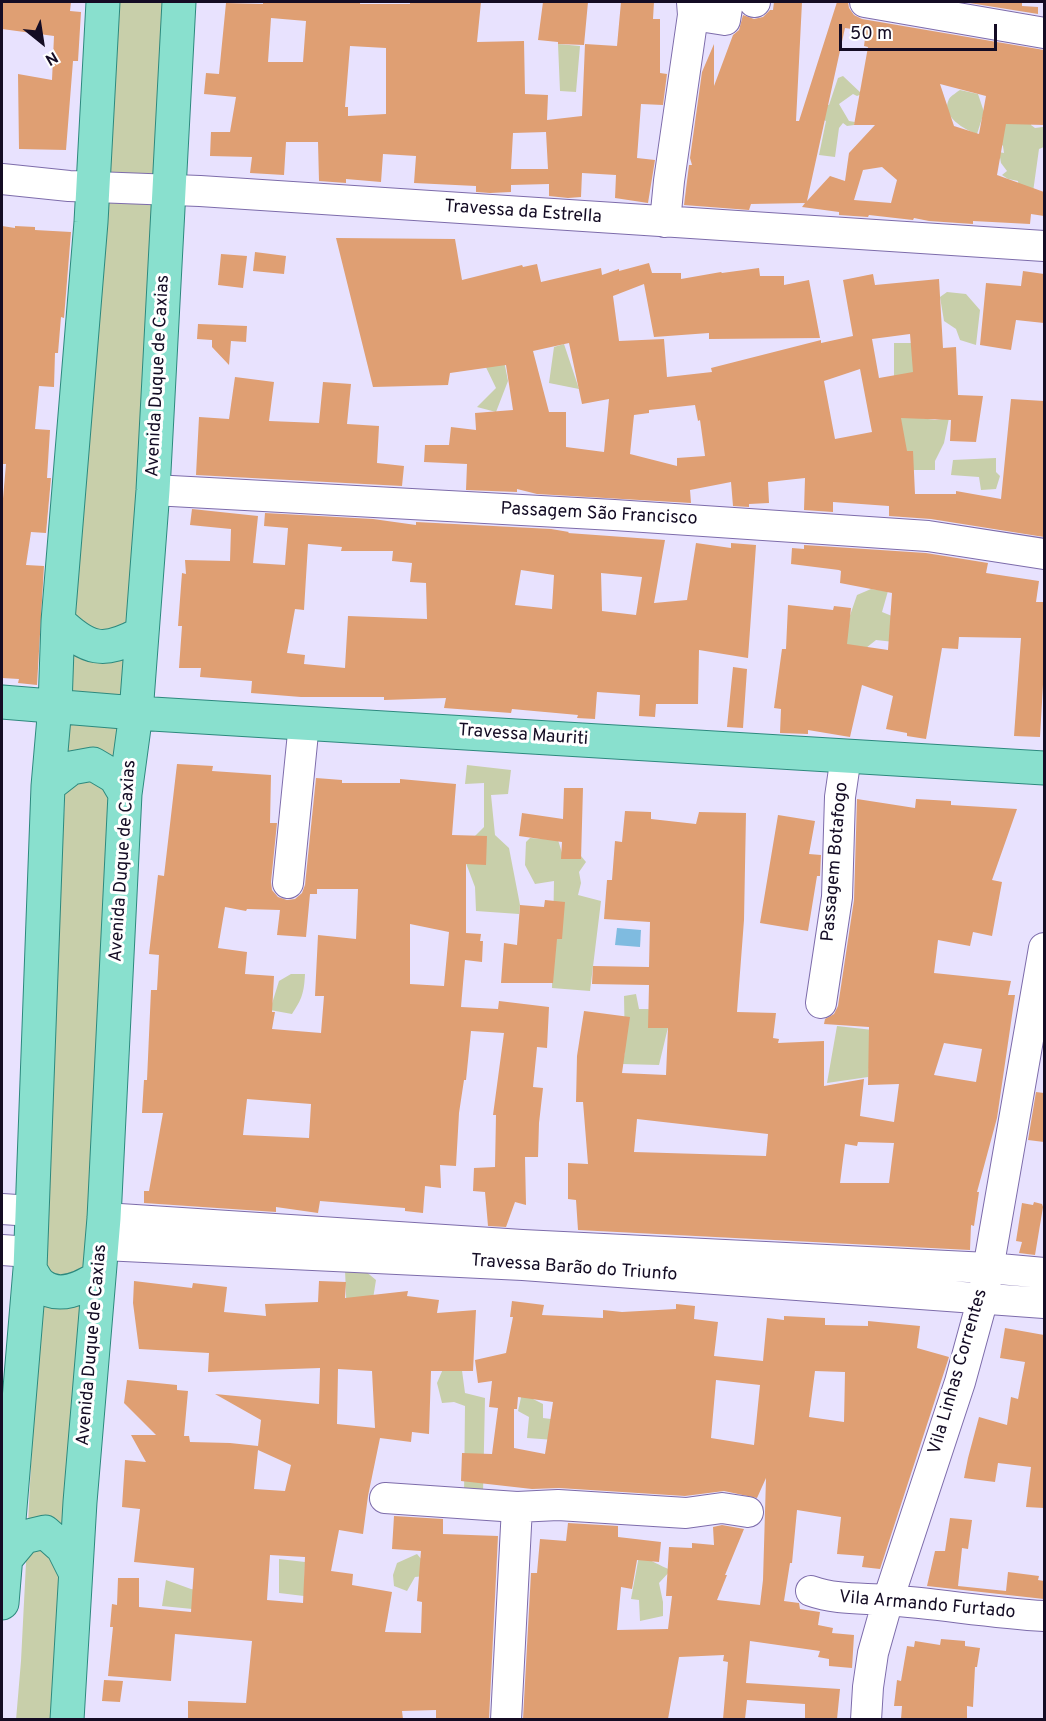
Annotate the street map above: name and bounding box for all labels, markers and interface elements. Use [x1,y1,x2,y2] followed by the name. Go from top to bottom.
[12,12,72,72] north arrow
[842,12,1000,50] scale bar
[850,23,892,46] text: 50 m
[41,46,61,69] text: N
[444,197,602,229] street label: Travessa da Estrella
[143,274,175,478] street label: Avenida Duque de Caxias
[500,499,698,531] street label: Passagem São Francisco
[457,721,589,751] street label: Travessa Mauriti
[106,759,142,963] street label: Avenida Duque de Caxias
[818,781,854,943] street label: Passagem Botafogo
[73,1243,113,1447] street label: Avenida Duque de Caxias
[470,1251,678,1287] street label: Travessa Barão do Triunfo
[925,1287,993,1457] street label: Vila Linhas Correntes
[838,1588,1016,1624] street label: Vila Armando Furtado

